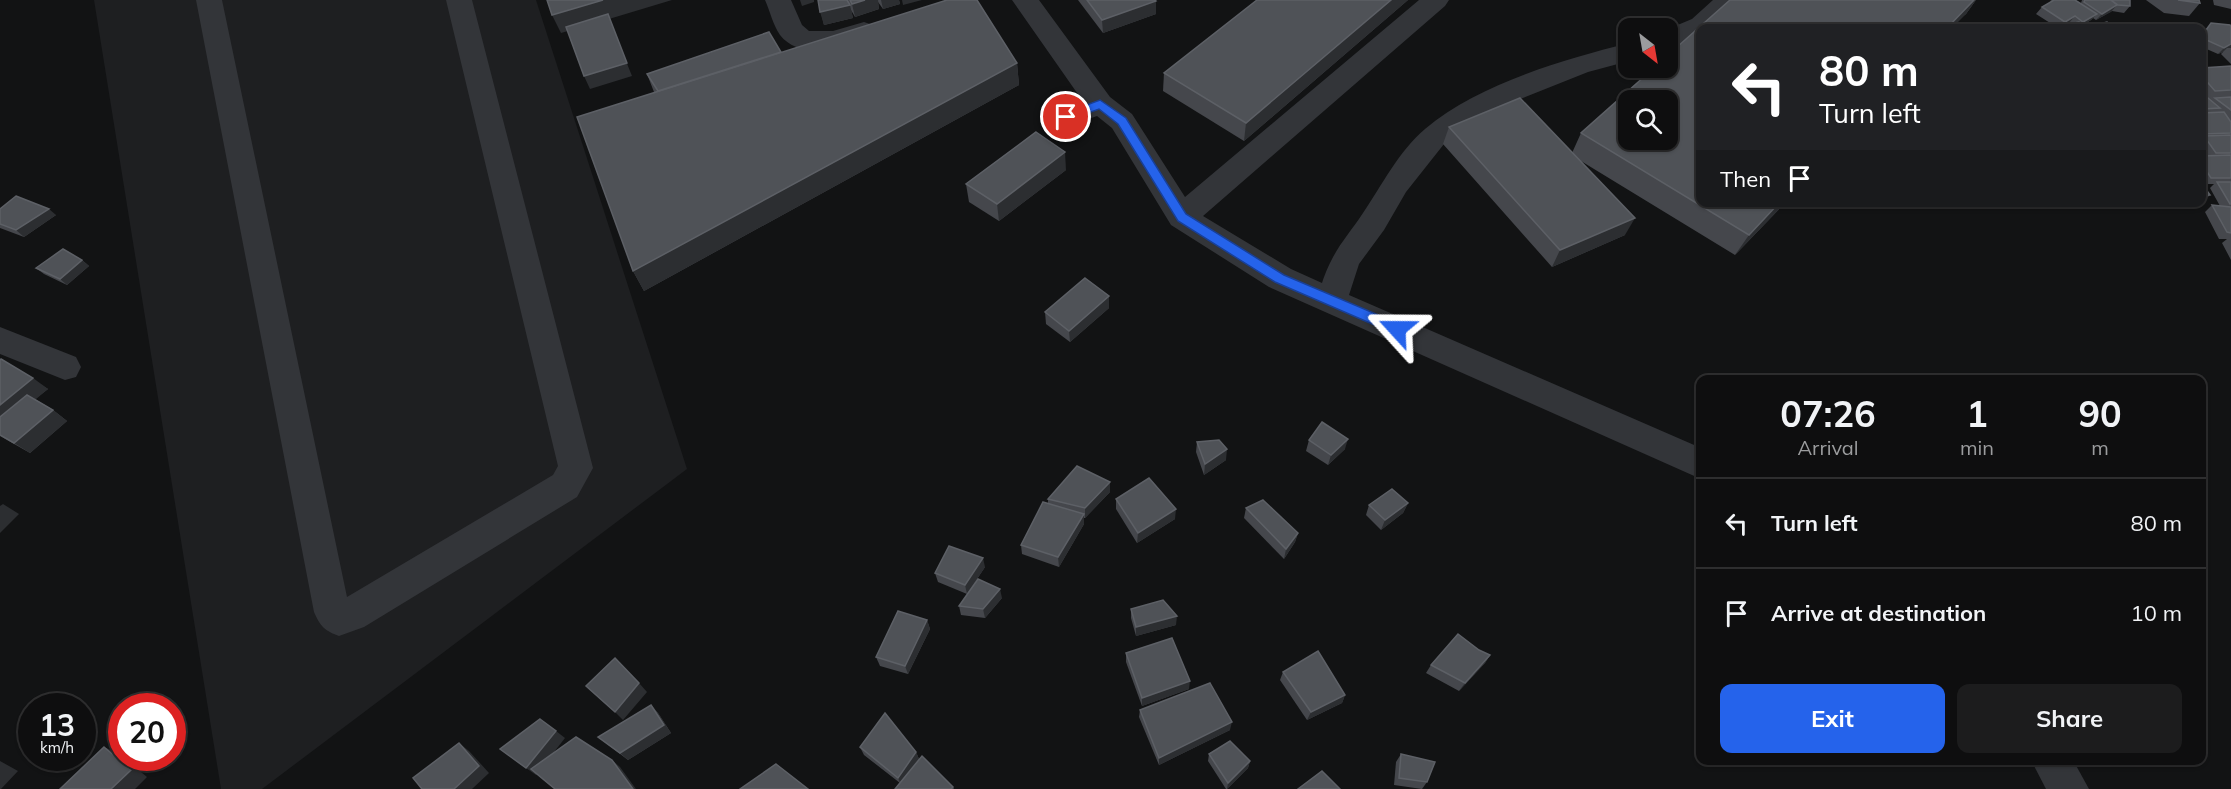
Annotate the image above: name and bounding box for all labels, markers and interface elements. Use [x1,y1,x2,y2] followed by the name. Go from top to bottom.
[1618,18,1678,78] north arrow
[1618,18,1678,150] map controls
[1819,44,1919,97] text: 80 m
[1720,48,1798,126] icon: left
[1618,90,1678,150] button: search
[1040,91,1091,142] pin
[1819,96,1921,130] text: Turn left
[1049,100,1082,133] icon: arrive
[1783,162,1816,195] icon: arrive
[1720,165,1771,193] text: Then
[1365,297,1429,361] position arrow
[1780,391,1876,436] text: 07:26
[1966,391,1988,436] text: 1
[2078,391,2122,436] text: 90
[1797,435,1859,460] text: Arrival
[1960,435,1994,460] text: min
[2091,435,2109,460] text: m
[1720,507,1753,540] icon: left
[1771,509,1858,537] text: Turn left
[2131,509,2182,537] text: 80 m
[1720,597,1753,630] icon: arrive
[1771,599,1986,627] text: Arrive at destination
[2131,599,2182,627] text: 10 m
[1720,684,1945,753] button: Exit
[1957,684,2182,753] button: Share
[108,693,186,771] speed limit sign: 20
[39,706,75,744] text: 13
[40,738,74,757] text: km/h

